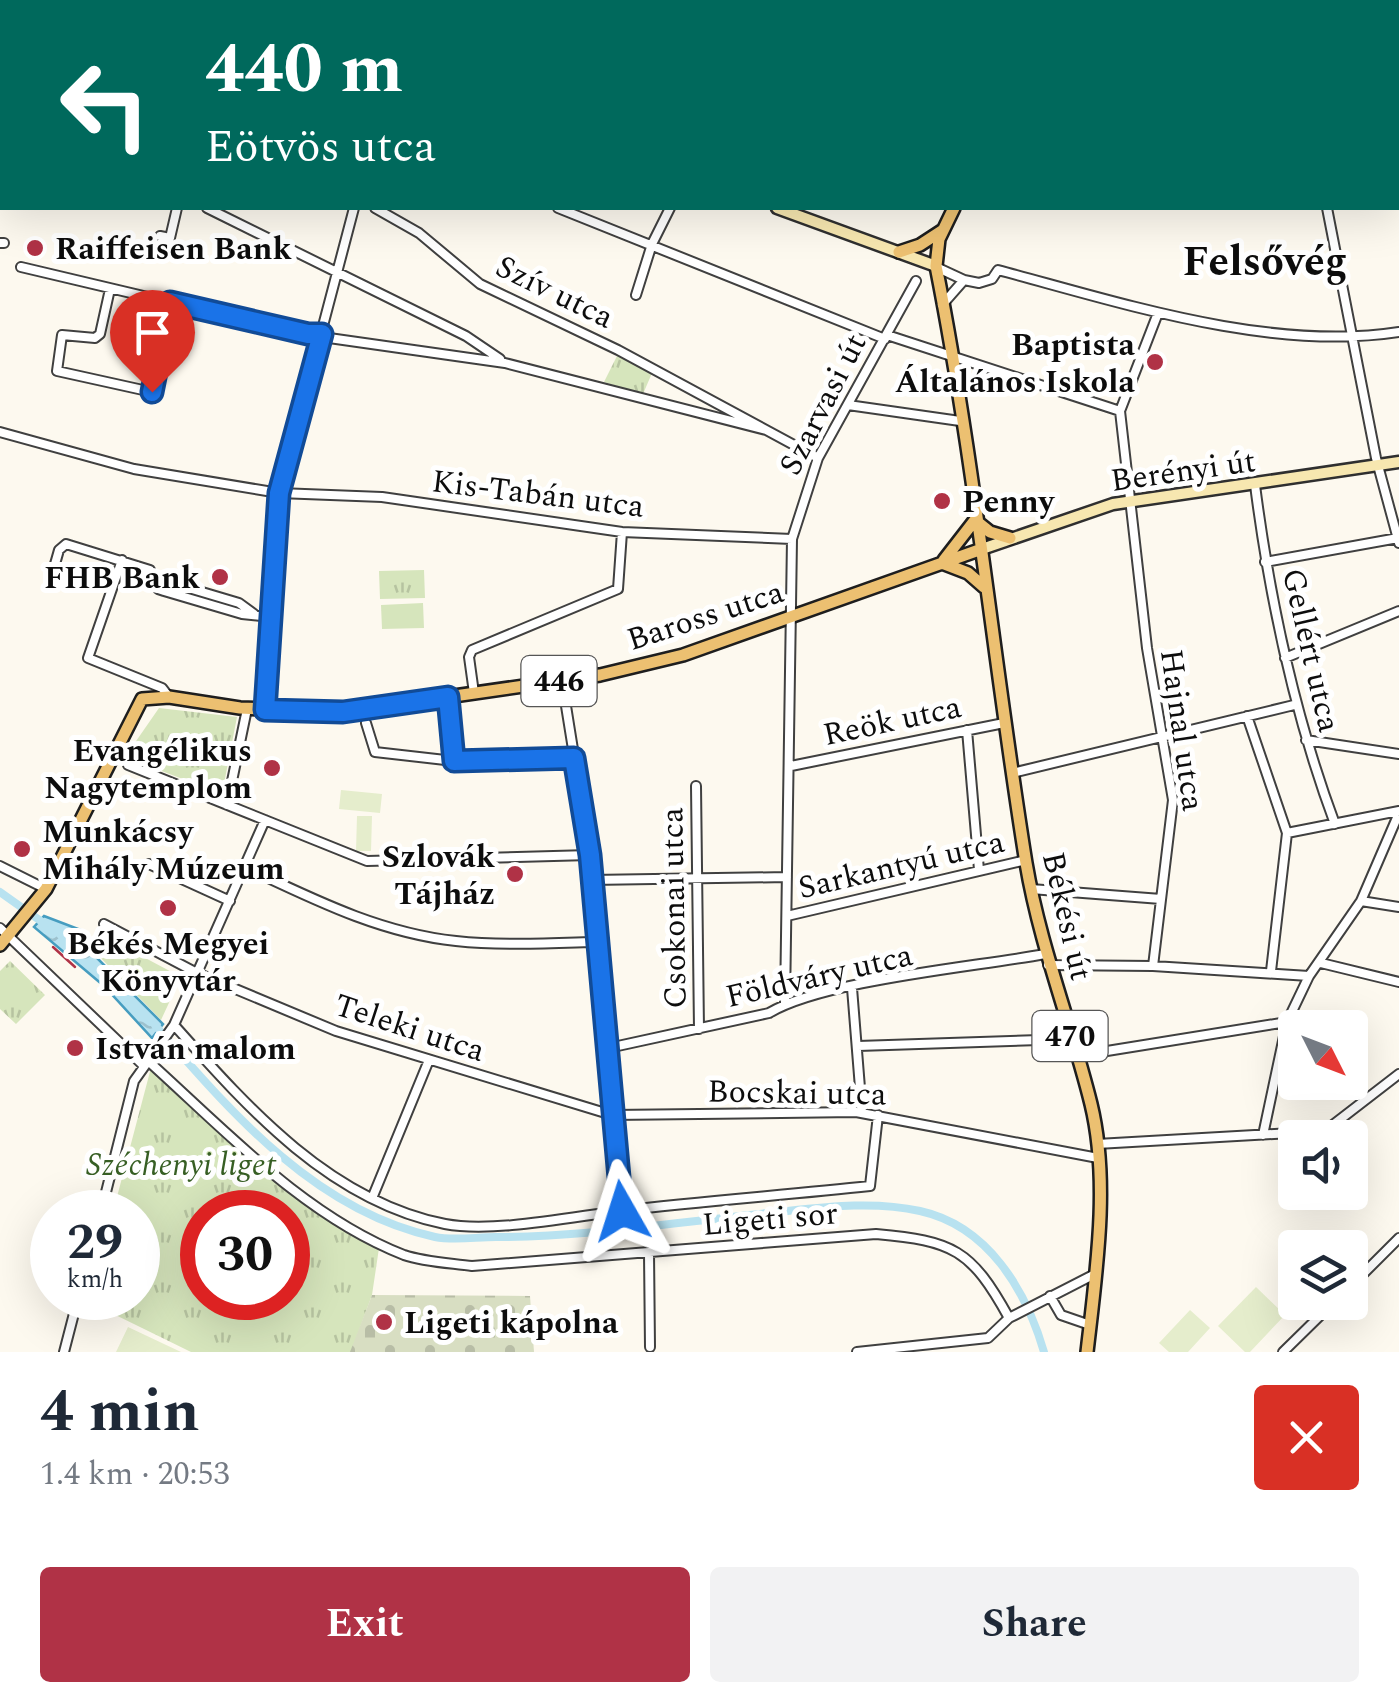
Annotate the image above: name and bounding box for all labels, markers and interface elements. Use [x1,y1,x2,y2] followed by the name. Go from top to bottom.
[205,17,403,123] text: 440 m
[40,40,170,170] icon: left
[205,113,436,182] text: Eötvös utca
[55,225,292,274] place label: Raiffeisen Bank
[1182,231,1348,294] district label: Felsővég
[24,237,46,259] marker: Raiffeisen Bank
[487,243,622,342] street label: Szív utca
[110,290,195,393] pin
[125,305,180,360] icon: arrive
[895,321,1136,407] place label: Baptista Általános Iskola
[767,325,880,484] street label: Szarvasi út
[1144,351,1166,373] marker: Baptista Általános Iskola
[1107,437,1259,506] street label: Berényi út
[429,457,647,532] street label: Kis-Tabán utca
[962,478,1056,527] place label: Penny
[931,490,953,512] marker: Penny
[44,554,201,603] place label: FHB Bank
[1268,564,1353,737] street label: Gellért utca
[209,566,231,588] marker: FHB Bank
[621,568,791,665] street label: Baross utca
[1146,646,1217,815] street label: Hajnal utca
[522,656,596,706] road number: 446
[819,683,966,760] street label: Reök utca
[44,727,252,813] place label: Evangélikus Nagytemplom
[261,757,283,779] marker: Evangélikus Nagytemplom
[648,807,701,1009] street label: Csokonai utca
[42,808,285,894] place label: Munkácsy Mihály Múzeum
[793,818,1010,913] street label: Sarkantyú utca
[382,833,496,919] place label: Szlovák Tájház
[11,838,33,860] marker: Munkácsy Mihály Múzeum
[1028,847,1105,986] street label: Békési út
[504,863,526,885] marker: Szlovák Tájház
[157,897,179,919] marker: Békés Megyei Könyvtár
[67,920,269,1006] place label: Békés Megyei Könyvtár
[721,931,918,1022] street label: Földváry utca
[328,981,492,1076] street label: Teleki utca
[1278,1010,1368,1100] north arrow
[1278,1010,1368,1320] map controls
[1032,1011,1108,1061] road number: 470
[95,1025,296,1074] place label: István malom
[64,1037,86,1059] marker: István malom
[707,1067,887,1120] street label: Bocskai utca
[1278,1120,1368,1210] button: sound
[86,1141,277,1190] park label: Széchenyi liget
[570,1159,674,1263] position arrow
[700,1189,840,1250] street label: Ligeti sor
[180,1190,310,1320] speed limit sign: 30
[67,1205,123,1281] text: 29
[1278,1230,1368,1320] button: layers
[67,1261,123,1299] text: km/h
[404,1299,619,1348] place label: Ligeti kápolna
[373,1311,395,1333] marker: Ligeti kápolna
[40,1366,200,1458] text: 4 min
[1254,1385,1359,1490] button: close
[40,1450,229,1499] text: 1.4 km · 20:53
[40,1567,690,1682] button: Exit
[710,1567,1359,1682] button: Share

